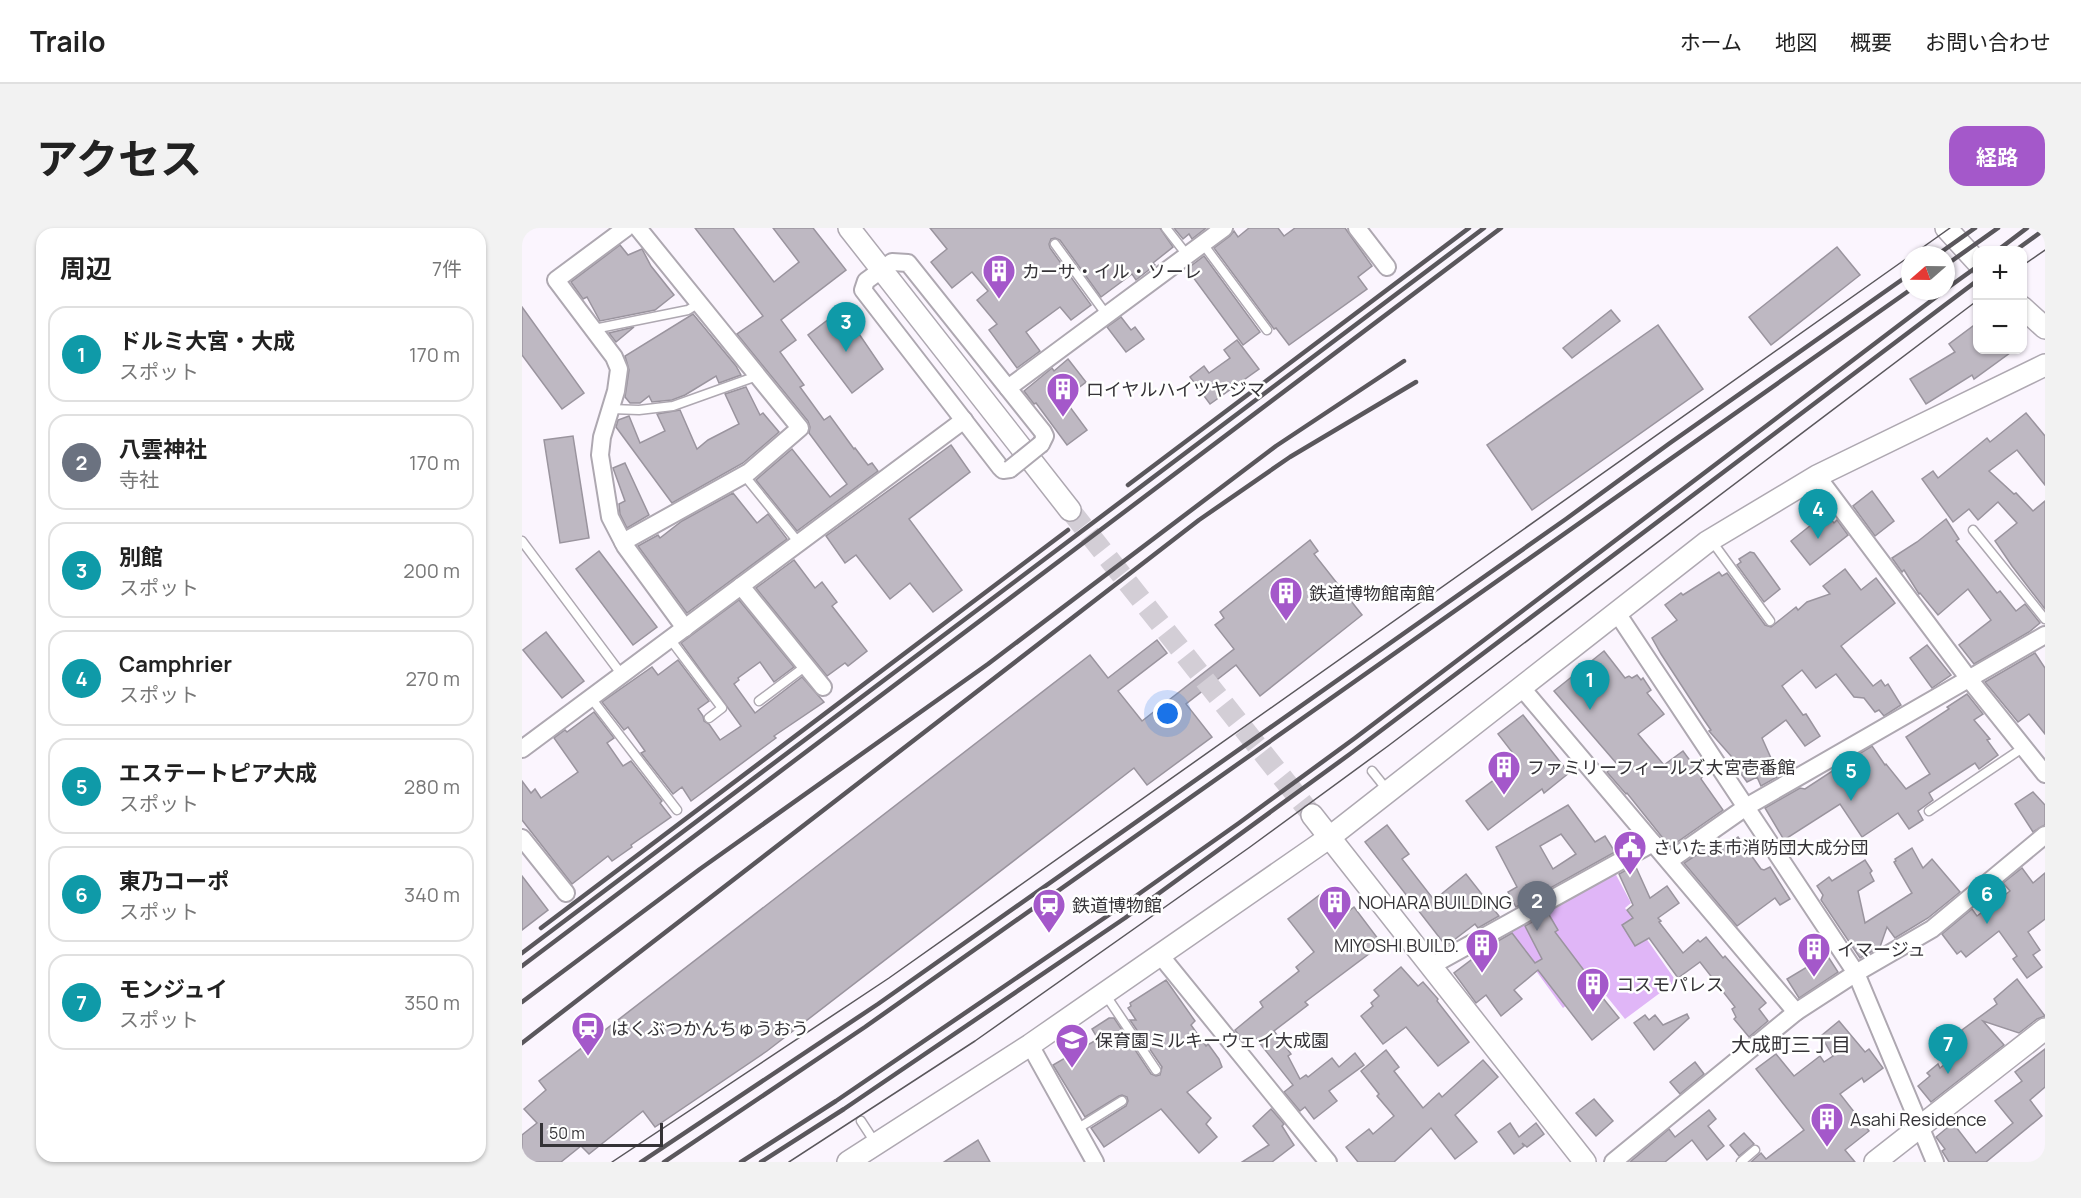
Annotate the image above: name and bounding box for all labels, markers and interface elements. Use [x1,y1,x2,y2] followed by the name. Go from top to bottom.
[30,22,106,60] text: Trailo
[1680,28,1742,56] text: ホーム
[1775,28,1817,56] text: 地図
[1850,28,1892,56] text: 概要
[1925,28,2051,56] text: お問い合わせ
[1949,126,2045,186] button: 経路
[36,129,202,187] text: アクセス
[1901,246,1955,300] north arrow
[1973,246,2027,354] map controls
[1973,246,2027,300] button: +
[60,250,112,286] text: 周辺
[981,253,1017,300] building icon: カーサ・イル・ソーレ
[432,255,462,282] text: 7件
[1022,259,1202,283] place label: カーサ・イル・ソーレ
[1973,300,2027,354] button: −
[826,302,866,352] pin: 3
[119,326,295,356] text: ドルミ大宮・大成
[77,341,86,368] text: 1
[409,341,460,368] text: 170 m
[119,358,199,385] text: スポット
[1045,371,1081,418] building icon: ロイヤルハイツヤジマ
[1086,377,1265,401] place label: ロイヤルハイツヤジマ
[119,434,207,464] text: 八雲神社
[76,449,87,476] text: 2
[409,449,460,476] text: 170 m
[119,466,159,493] text: 寺社
[1798,490,1838,539] pin: 4
[119,542,163,572] text: 別館
[76,557,87,584] text: 3
[403,557,460,584] text: 200 m
[119,574,199,601] text: スポット
[1268,575,1304,622] building icon: 鉄道博物館南館
[1309,581,1435,605] place label: 鉄道博物館南館
[119,649,232,679] text: Camphrier
[1570,660,1610,710] pin: 1
[75,665,88,692] text: 4
[405,665,460,692] text: 270 m
[119,681,199,708] text: スポット
[1153,699,1182,728] your location
[1486,749,1522,796] building icon: ファミリーフィールズ大宮壱番館
[1832,752,1870,801] pin: 5
[1527,755,1796,779] place label: ファミリーフィールズ大宮壱番館
[119,758,317,788] text: エステートピア大成
[76,773,87,800] text: 5
[404,773,460,800] text: 280 m
[119,790,199,817] text: スポット
[1612,829,1648,876] public building icon: さいたま市消防団大成分団
[1653,835,1868,859] place label: さいたま市消防団大成分団
[119,866,229,896] text: 東乃コーポ
[1968,874,2006,924] pin: 6
[75,881,88,908] text: 6
[404,881,460,908] text: 340 m
[1518,882,1556,931] pin: 2
[1317,884,1353,931] building icon: NOHARA BUILDING
[1031,887,1067,934] station icon: 鉄道博物館
[1358,890,1512,914] place label: NOHARA BUILDING
[1072,893,1162,917] place label: 鉄道博物館
[119,898,199,925] text: スポット
[1464,927,1500,974] building icon: MIYOSHI BUILD.
[1796,931,1832,978] building icon: イマージュ
[1334,933,1459,957] place label: MIYOSHI BUILD.
[1837,937,1925,961] place label: イマージュ
[1575,966,1611,1013] building icon: コスモパレス
[1616,972,1724,996] place label: コスモパレス
[119,974,227,1004] text: モンジュイ
[76,989,87,1016] text: 7
[404,989,460,1016] text: 350 m
[119,1006,199,1033] text: スポット
[570,1010,606,1057] station icon: はくぶつかんちゅうおう
[611,1016,809,1040] place label: はくぶつかんちゅうおう
[1054,1022,1090,1069] school or university icon: 保育園ミルキーウェイ大成園
[1928,1024,1968,1074] pin: 7
[1095,1028,1329,1052] place label: 保育園ミルキーウェイ大成園
[1731,1031,1851,1058] district label: 大成町三丁目
[1809,1101,1845,1148] building icon: Asahi Residence
[1850,1107,1987,1131] place label: Asahi Residence
[540,1120,663,1148] scale bar
[549,1122,585,1144] text: 50 m

